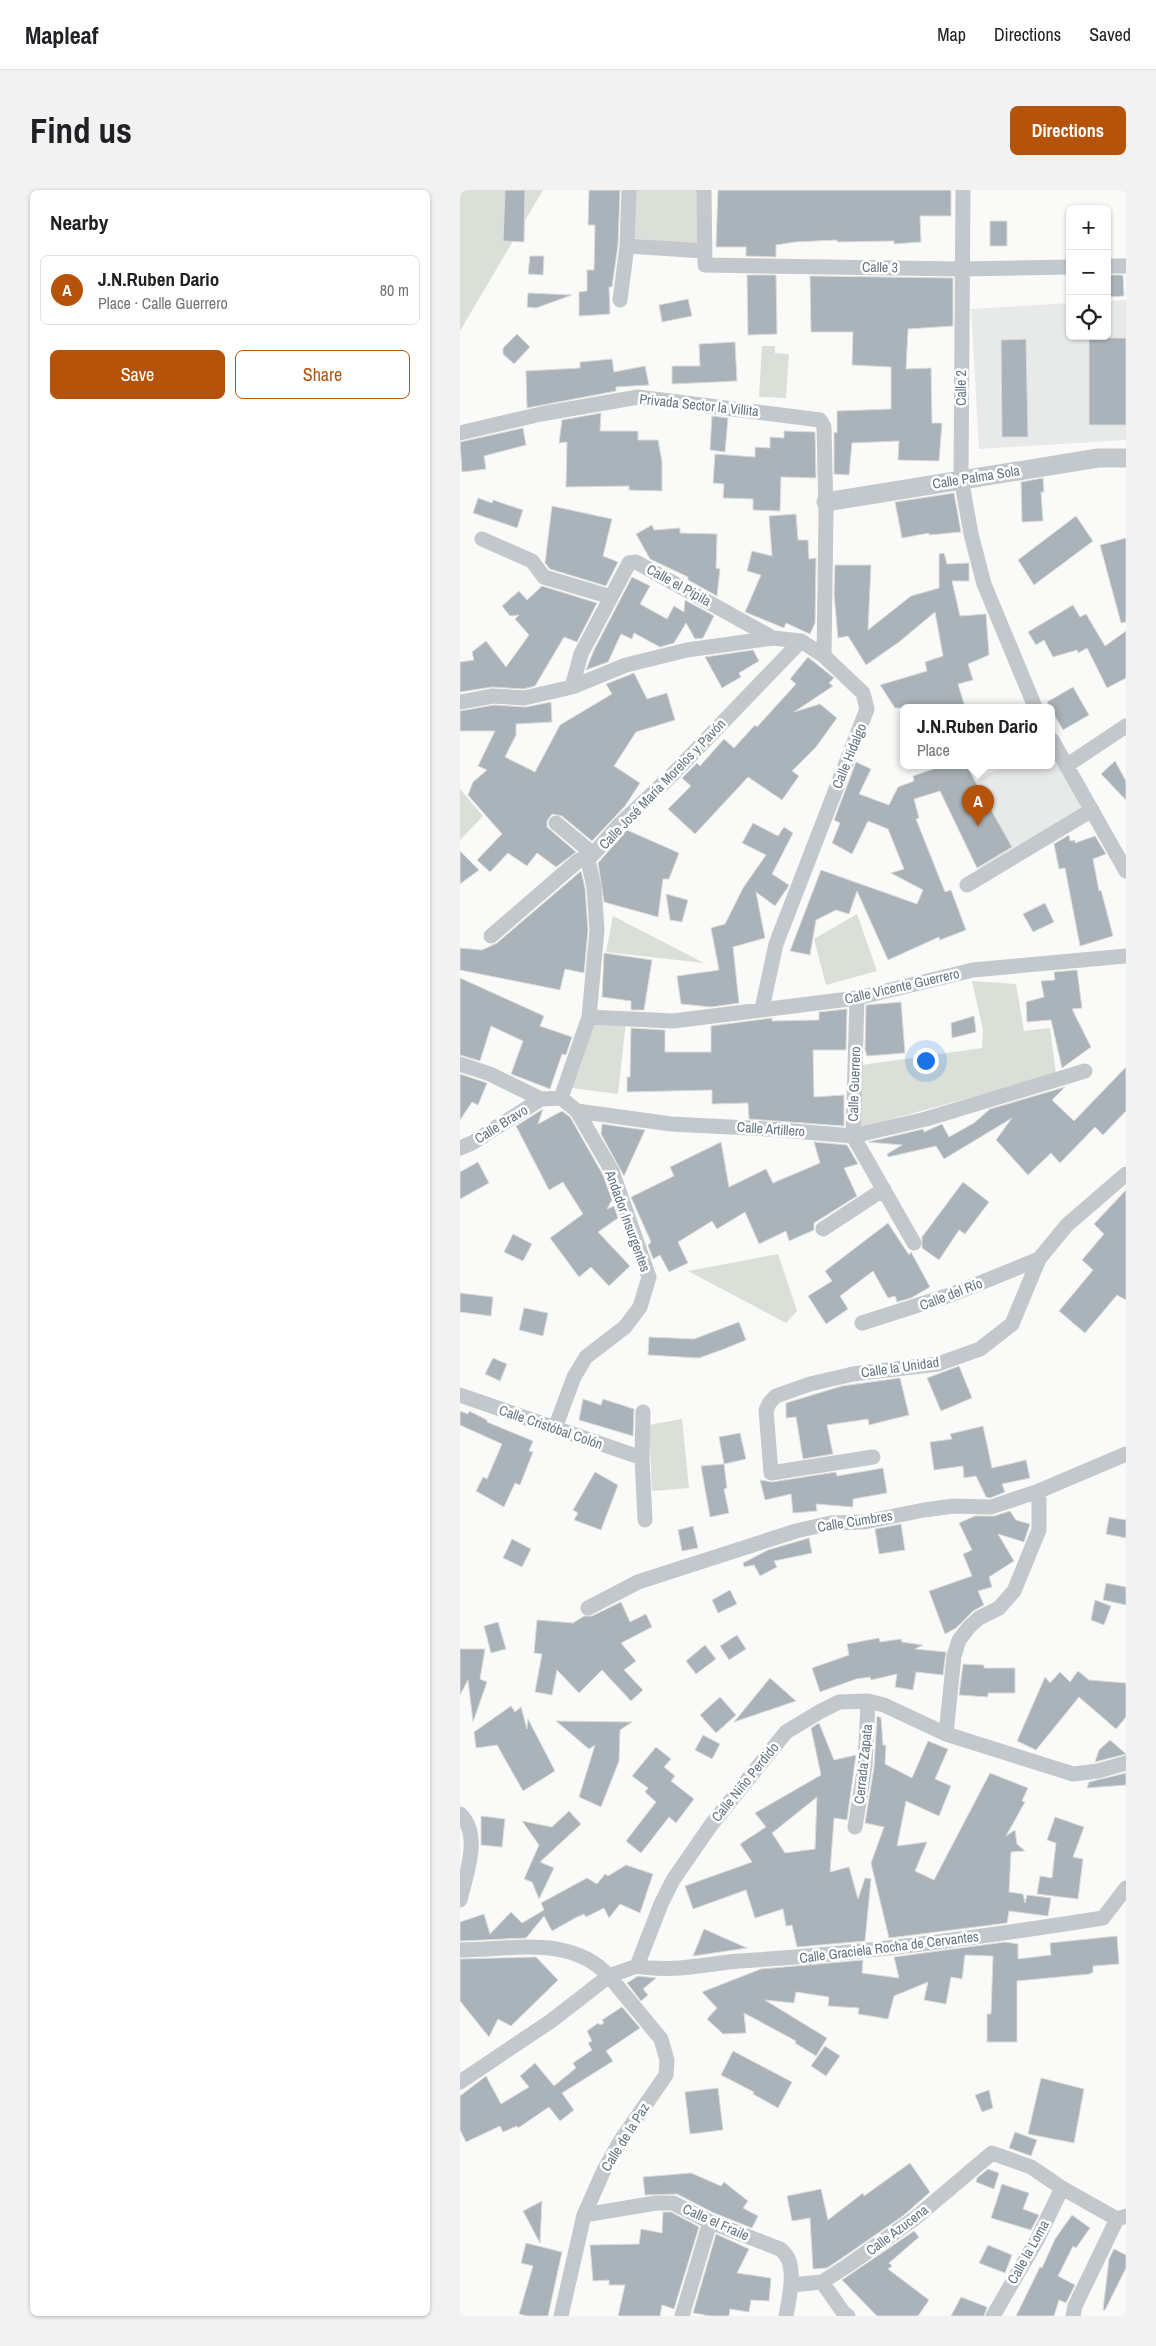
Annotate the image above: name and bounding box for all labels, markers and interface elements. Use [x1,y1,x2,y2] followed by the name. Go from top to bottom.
[25,19,98,51] text: Mapleaf
[937,22,966,47] text: Map
[994,22,1061,47] text: Directions
[1089,22,1131,47] text: Saved
[1010,106,1126,155] button: Directions
[30,107,132,154] text: Find us
[1066,205,1111,340] map controls
[1066,205,1111,250] button: +
[50,208,108,237] text: Nearby
[1066,250,1111,295] button: −
[862,258,898,276] street label: Calle 3
[98,266,219,292] text: J.N.Ruben Dario
[62,279,72,301] text: A
[380,279,409,301] text: 80 m
[98,292,228,314] text: Place · Calle Guerrero
[1066,295,1111,340] button: locate
[50,350,225,399] button: Save
[235,350,410,399] button: Share
[952,370,970,406] street label: Calle 2
[638,390,760,420] street label: Privada Sector la Villita
[931,461,1021,493] street label: Calle Palma Sola
[644,560,715,610] street label: Calle el Pípila
[900,704,1055,769] popup
[917,713,1038,739] text: J.N.Ruben Dario
[595,715,729,853] street label: Calle José María Morelos y Pavón
[828,721,870,791] street label: Calle Hidalgo
[917,739,950,761] text: Place
[962,785,994,826] pin: A
[843,964,961,1008] street label: Calle Vicente Guerrero
[844,1046,864,1122] street label: Calle Guerrero
[913,1048,939,1074] your location
[471,1101,531,1147] street label: Calle Bravo
[736,1118,806,1140] street label: Calle Artillero
[601,1167,655,1274] street label: Andador Insurgentes
[917,1274,985,1314] street label: Calle del Río
[860,1353,940,1381] street label: Calle la Unidad
[497,1401,605,1453] street label: Calle Cristóbal Colón
[816,1506,894,1536] street label: Calle Cumbres
[850,1722,876,1805] street label: Cerrada Zapata
[707,1739,783,1825] street label: Calle Niño Perdido
[798,1927,980,1967] street label: Calle Graciela Rocha de Cervantes
[597,2099,653,2175] street label: Calle de la Paz
[680,2199,752,2245] street label: Calle el Fraile
[862,2200,932,2259] street label: Calle Azucena
[1003,2216,1053,2287] street label: Calle la Loma

